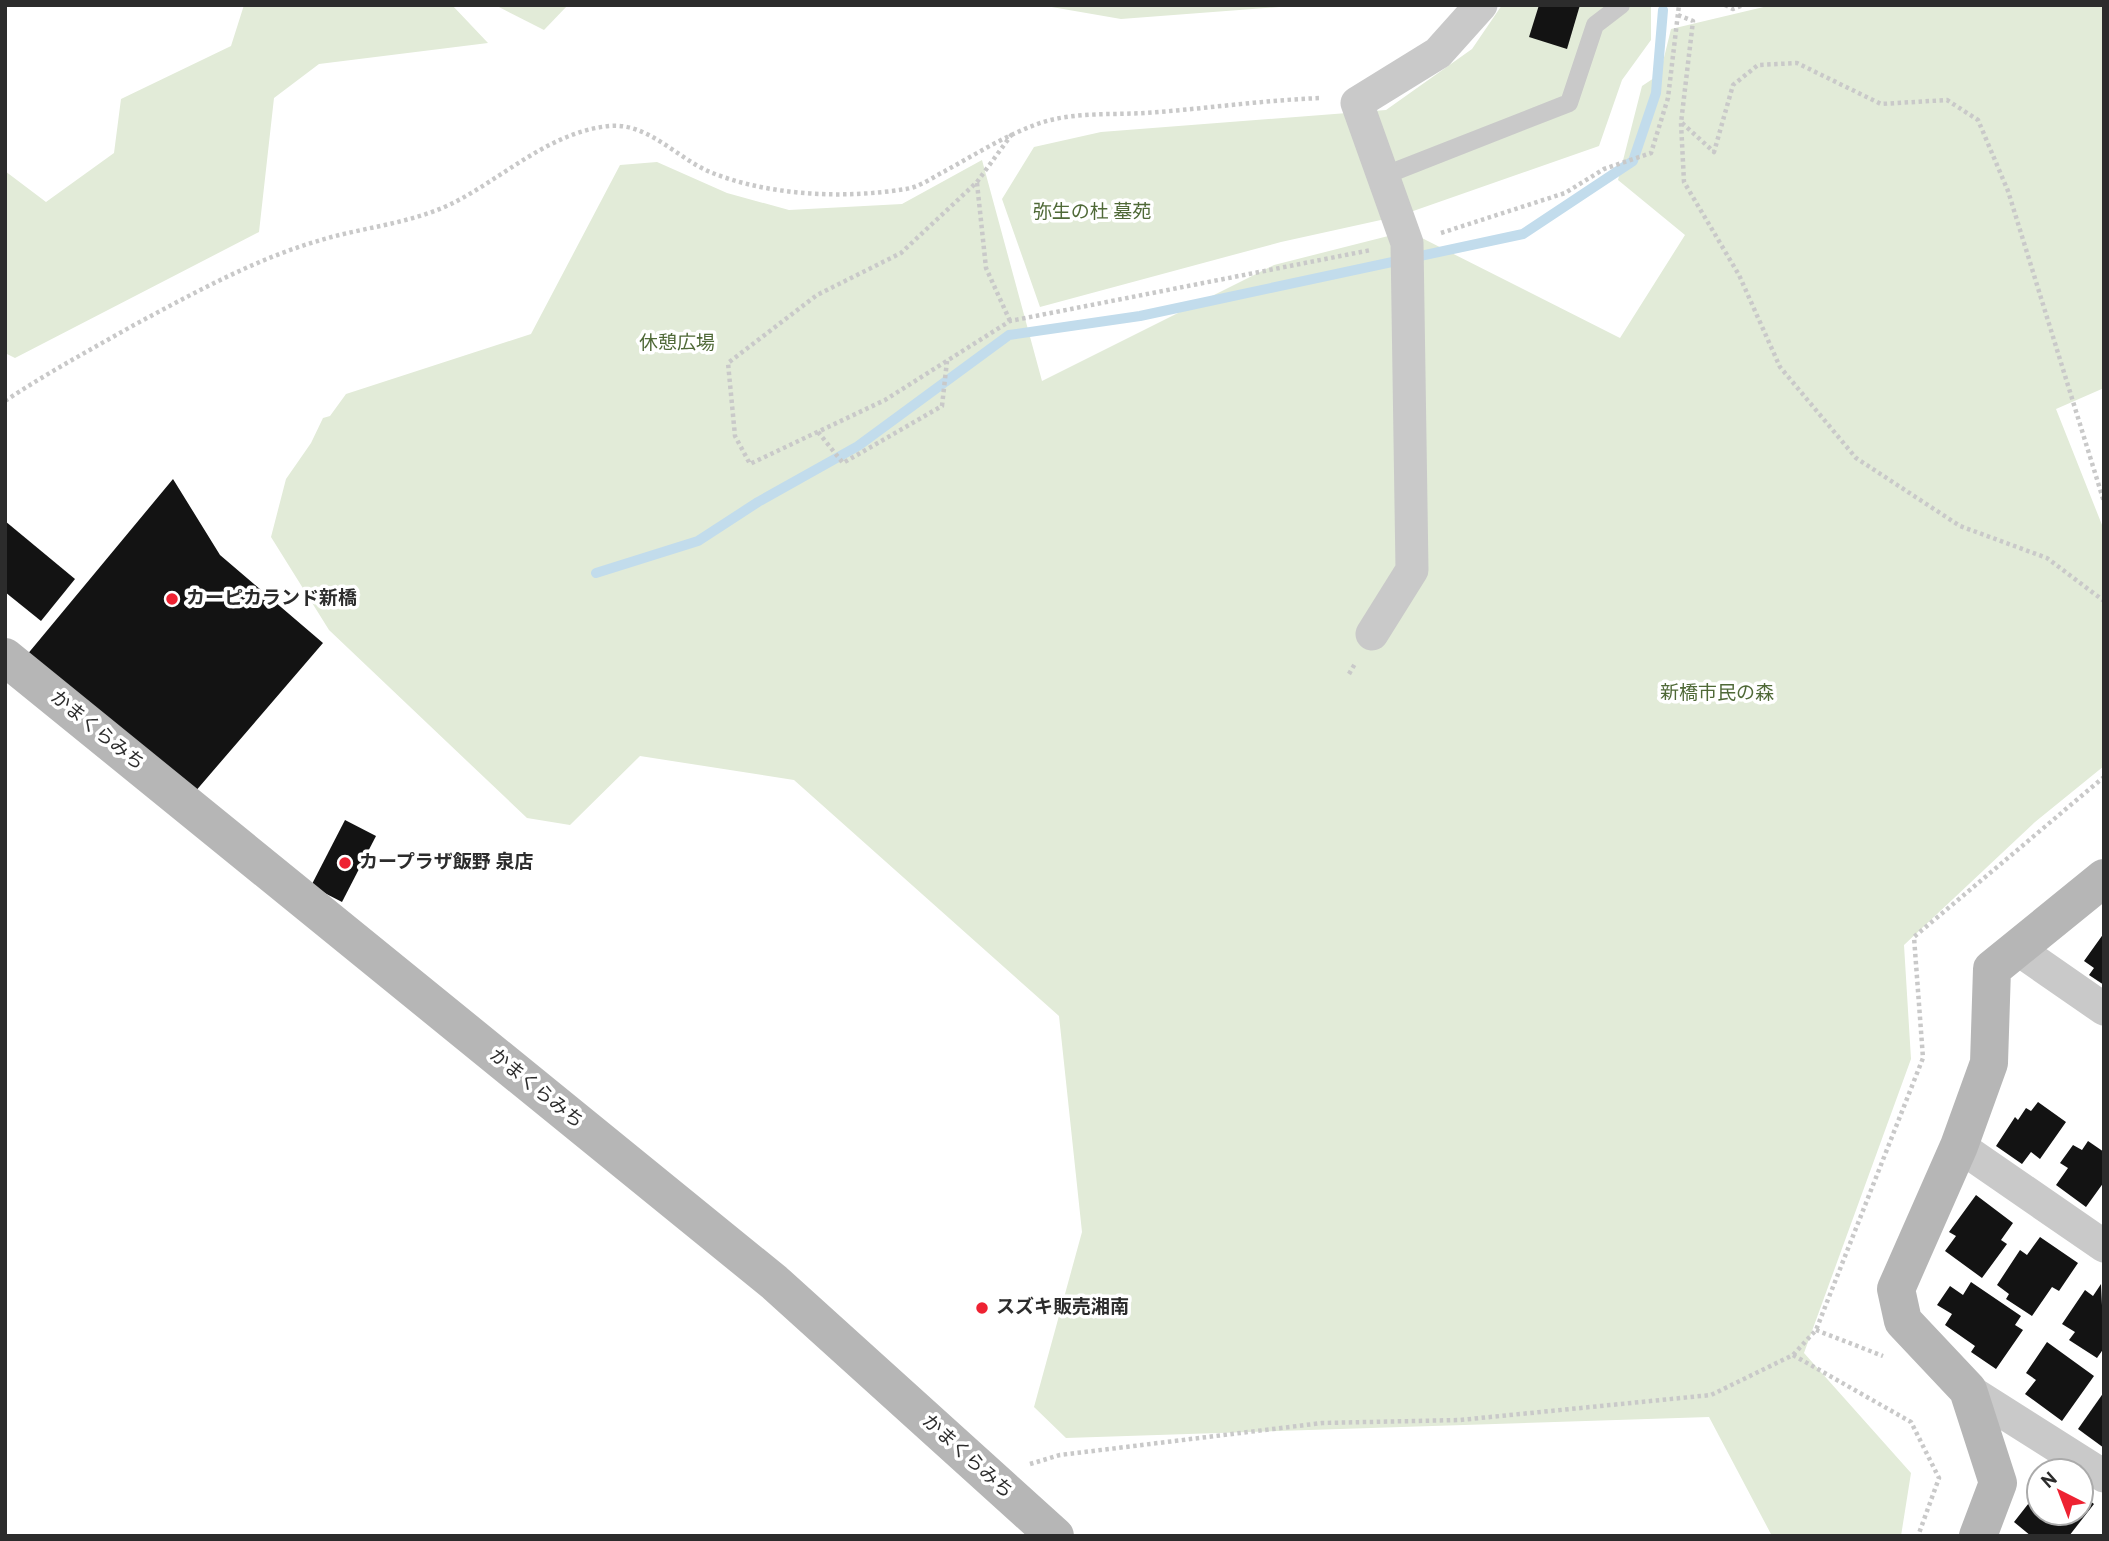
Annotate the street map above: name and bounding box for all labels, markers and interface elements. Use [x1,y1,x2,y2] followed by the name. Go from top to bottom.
[1033,201,1151,225] park label: 弥生の杜 墓苑
[639,332,715,356] park label: 休憩広場
[186,587,357,611] place label: カーピカランド新橋
[164,591,180,607] marker: カーピカランド新橋
[1660,682,1774,706] park label: 新橋市民の森
[45,686,149,776] street label: かまくらみち
[359,851,534,875] place label: カープラザ飯野 泉店
[337,855,353,871] marker: カープラザ飯野 泉店
[484,1044,588,1134] street label: かまくらみち
[996,1296,1129,1320] place label: スズキ販売湘南
[974,1300,990,1316] marker: スズキ販売湘南
[917,1410,1017,1504] street label: かまくらみち
[2025,1457,2095,1527] north arrow
[2037,1467,2063,1494] text: N

